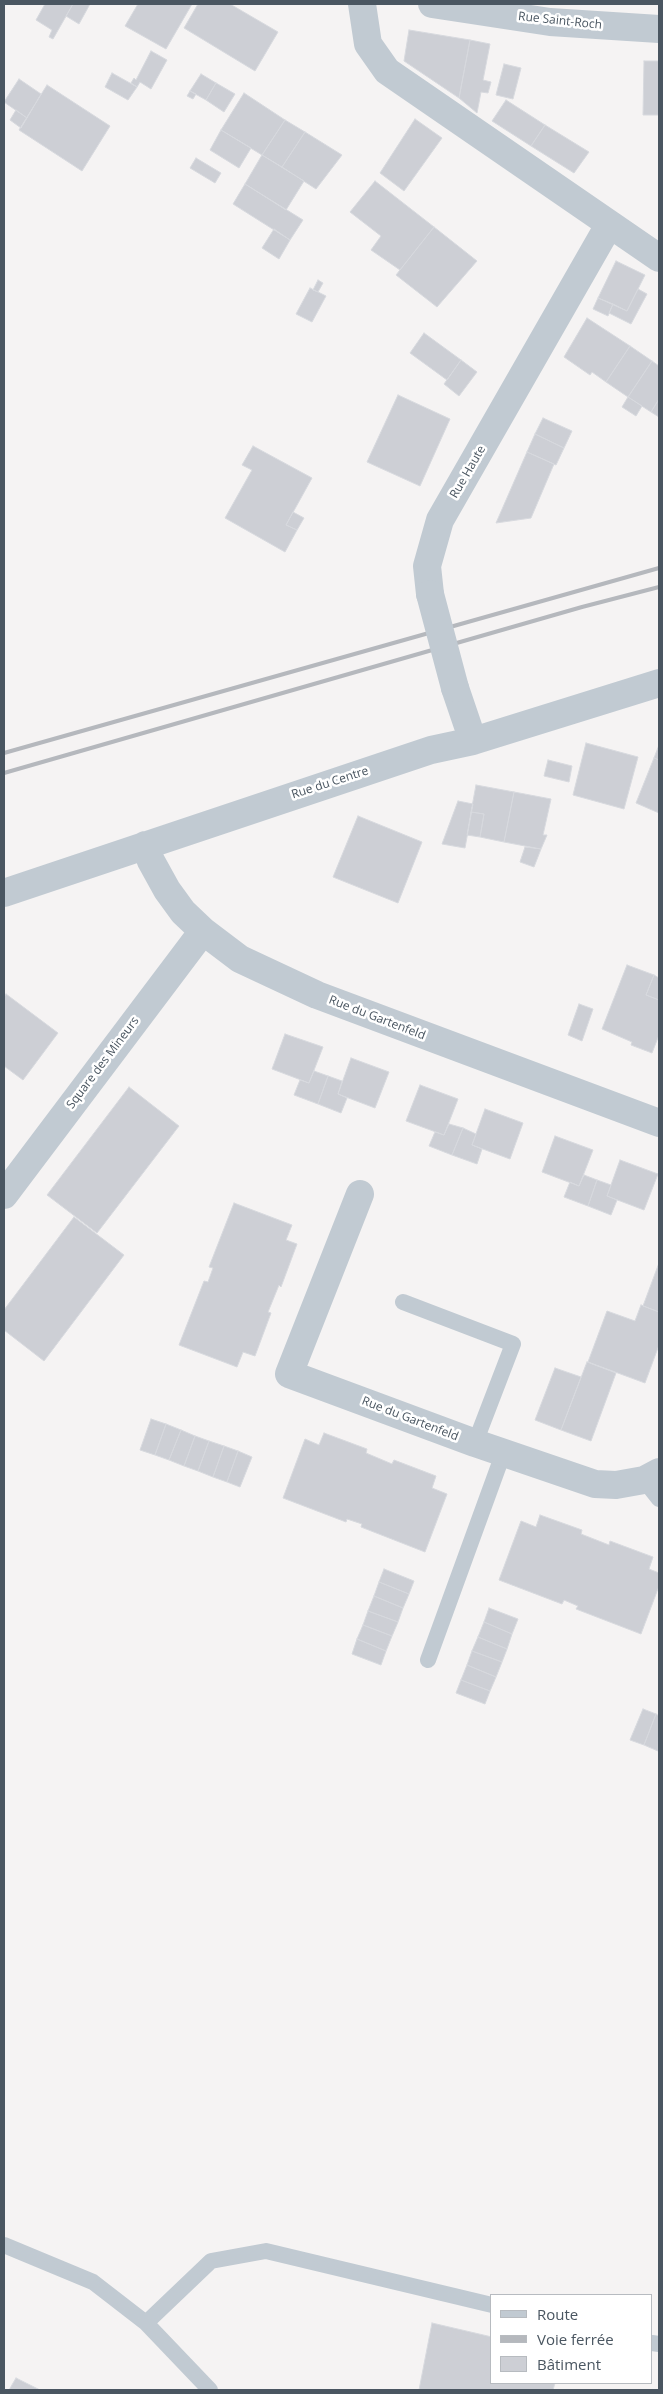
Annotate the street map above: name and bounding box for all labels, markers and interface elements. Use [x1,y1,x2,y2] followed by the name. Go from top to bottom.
[517,9,603,33] street label: Rue Saint-Roch
[447,443,489,501] street label: Rue Haute
[290,764,370,802] street label: Rue du Centre
[327,993,427,1043] street label: Rue du Gartenfeld
[64,1014,142,1112] street label: Square des Mineurs
[360,1394,460,1444] street label: Rue du Gartenfeld
[490,2294,653,2384] legend
[537,2304,578,2324] text: Route
[537,2329,614,2349] text: Voie ferrée
[537,2354,601,2374] text: Bâtiment

